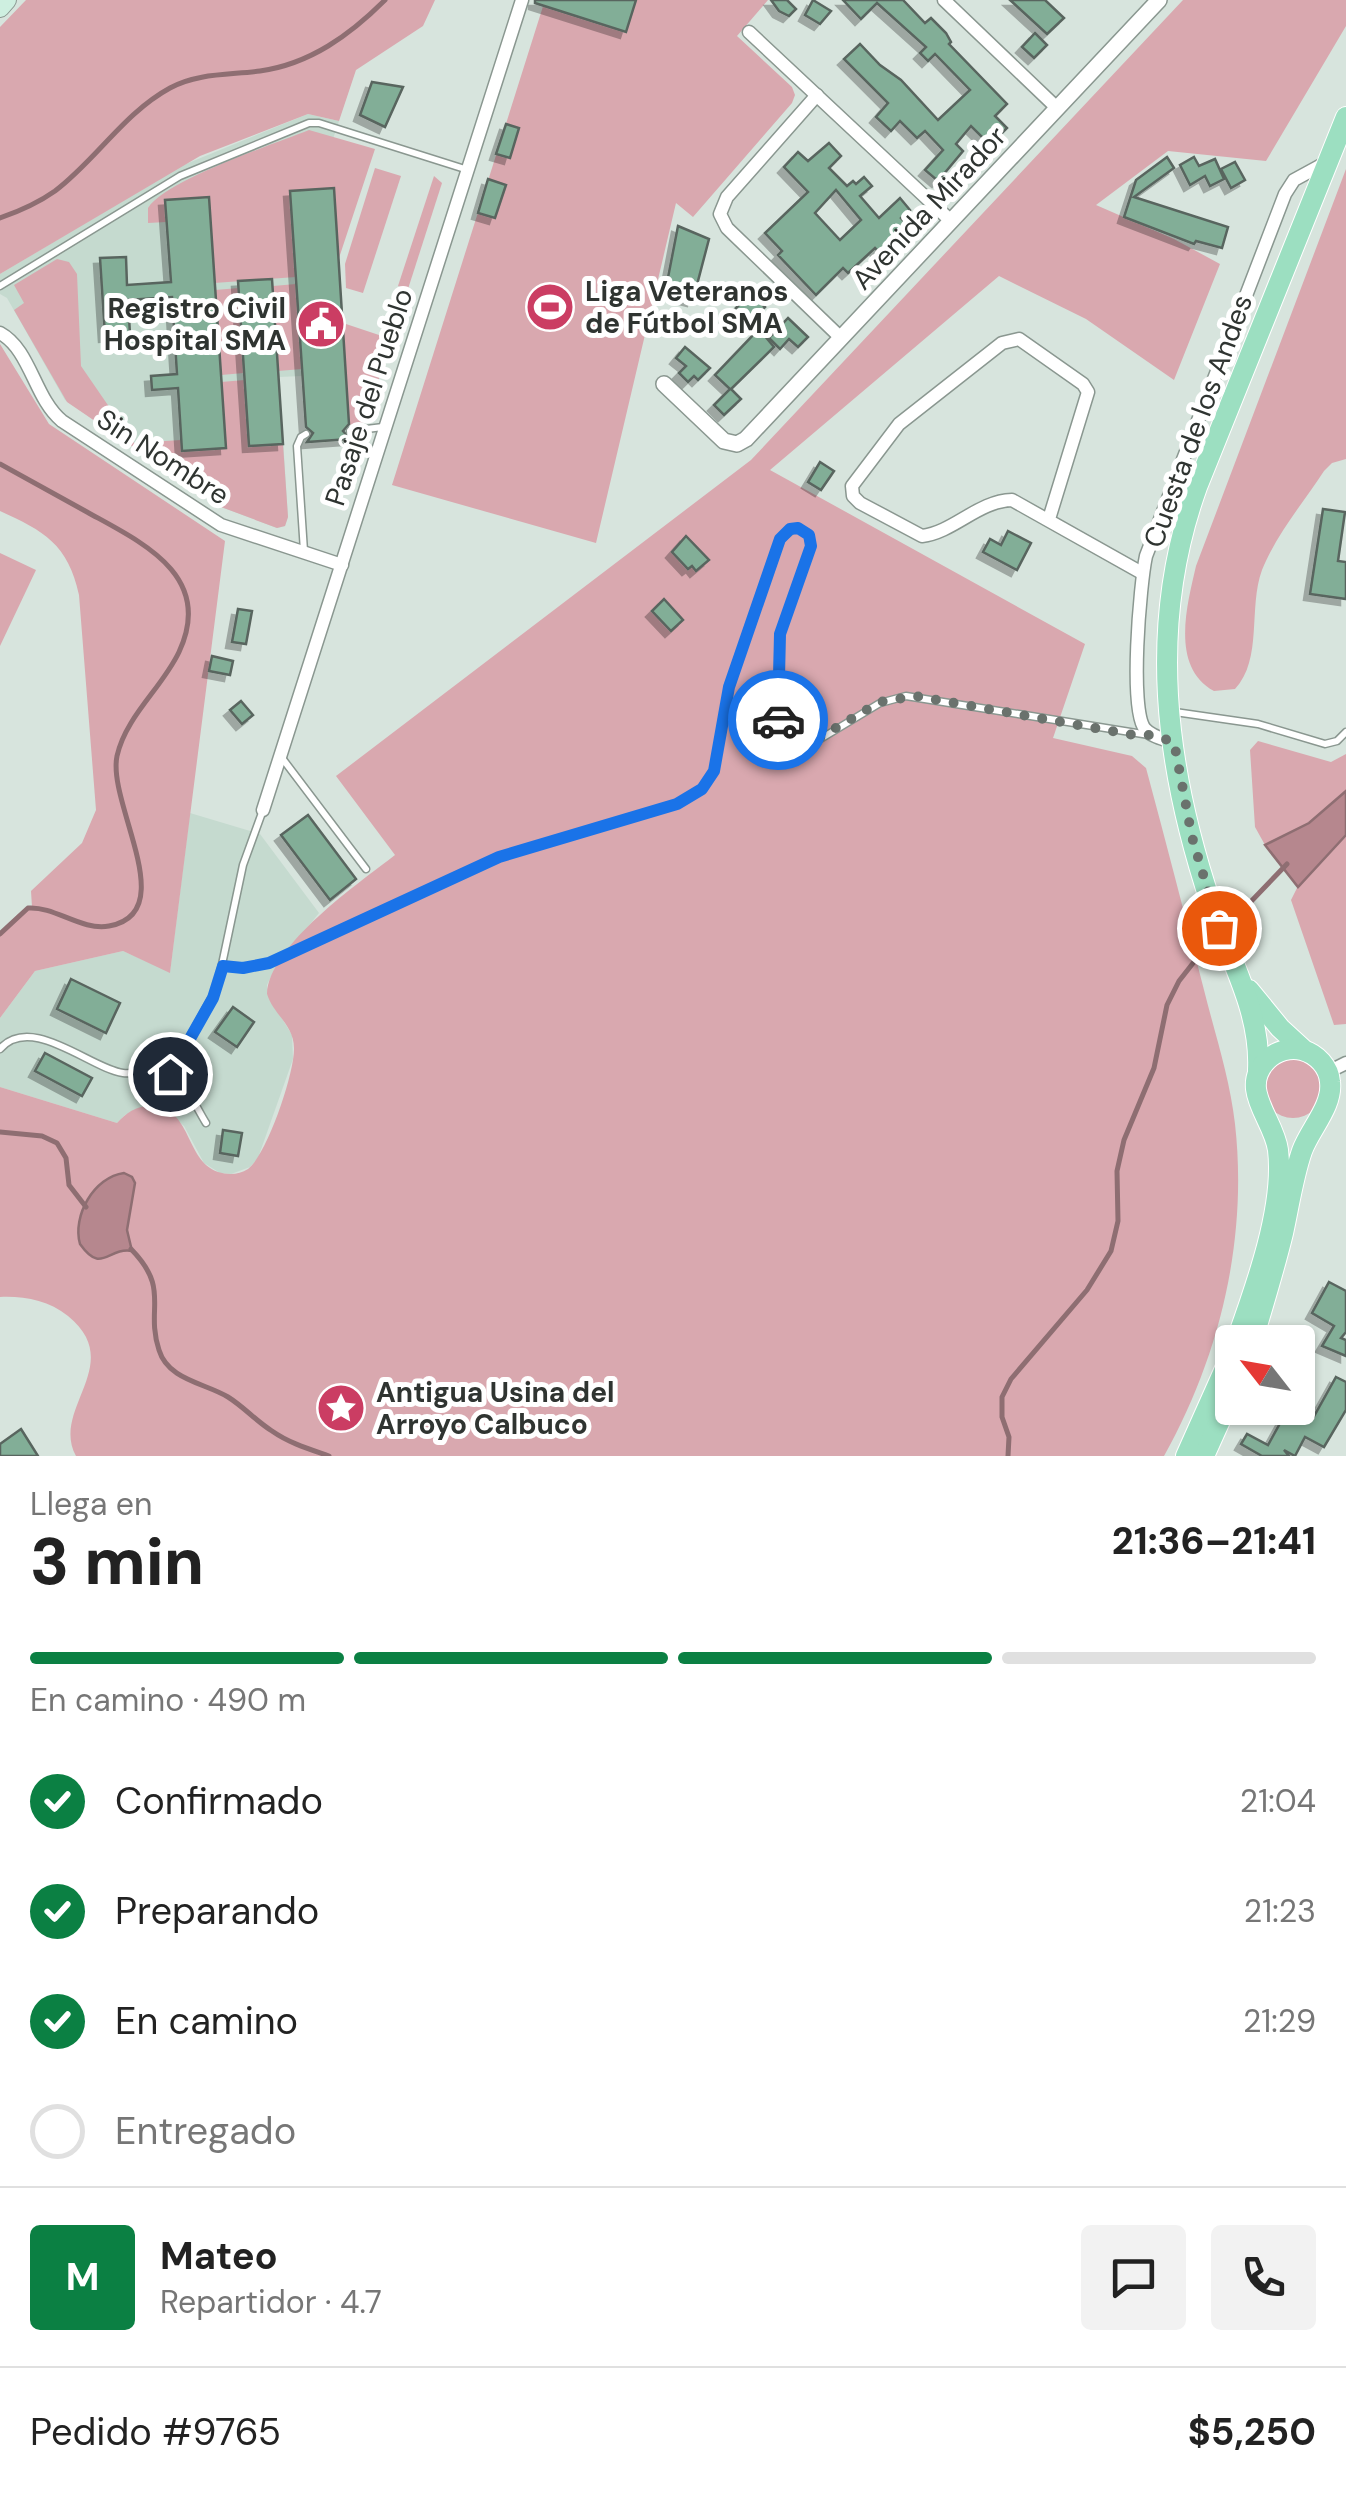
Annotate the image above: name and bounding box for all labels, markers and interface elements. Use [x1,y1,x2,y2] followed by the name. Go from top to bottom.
[844,118,1014,298] street label: Avenida Mirador
[585,273,788,342] place label: Liga Veteranos de Fútbol SMA
[524,281,576,333] sports icon: Liga Veteranos de Fútbol SMA
[316,284,422,510] street label: Pasaje del Pueblo
[1135,289,1261,553] street label: Cuesta de los Andes
[104,290,286,359] place label: Registro Civil Hospital SMA
[295,298,347,350] public building icon: Registro Civil Hospital SMA
[90,400,236,514] street label: Sin Nombre
[728,670,828,770] courier
[751,693,806,748] icon: car
[1177,886,1262,971] pin
[1192,901,1247,956] icon: bag
[128,1032,213,1117] pin
[143,1047,198,1102] icon: home
[1215,1325,1315,1425] north arrow
[1215,1325,1315,1425] map controls
[376,1374,615,1443] place label: Antigua Usina del Arroyo Calbuco
[315,1382,367,1434] place icon: Antigua Usina del Arroyo Calbuco
[30,1483,152,1525] text: Llega en
[1112,1516,1316,1566] text: 21:36–21:41
[30,1520,204,1604] text: 3 min
[30,1679,306,1721] text: En camino · 490 m
[30,1774,85,1829] icon: check
[115,1776,323,1826] text: Confirmado
[1240,1780,1316,1822] text: 21:04
[30,1884,85,1939] icon: check
[115,1886,319,1936] text: Preparando
[1244,1890,1316,1932] text: 21:23
[30,1994,85,2049] icon: check
[115,1996,298,2046] text: En camino
[1243,2000,1316,2042] text: 21:29
[115,2106,296,2156] text: Entregado
[1081,2225,1186,2330] button: chat
[1211,2225,1316,2330] button: phone
[160,2231,278,2281] text: Mateo
[66,2252,99,2302] text: M
[160,2281,382,2323] text: Repartidor · 4.7
[30,2407,281,2457] text: Pedido #9765
[1188,2407,1316,2457] text: $5,250

